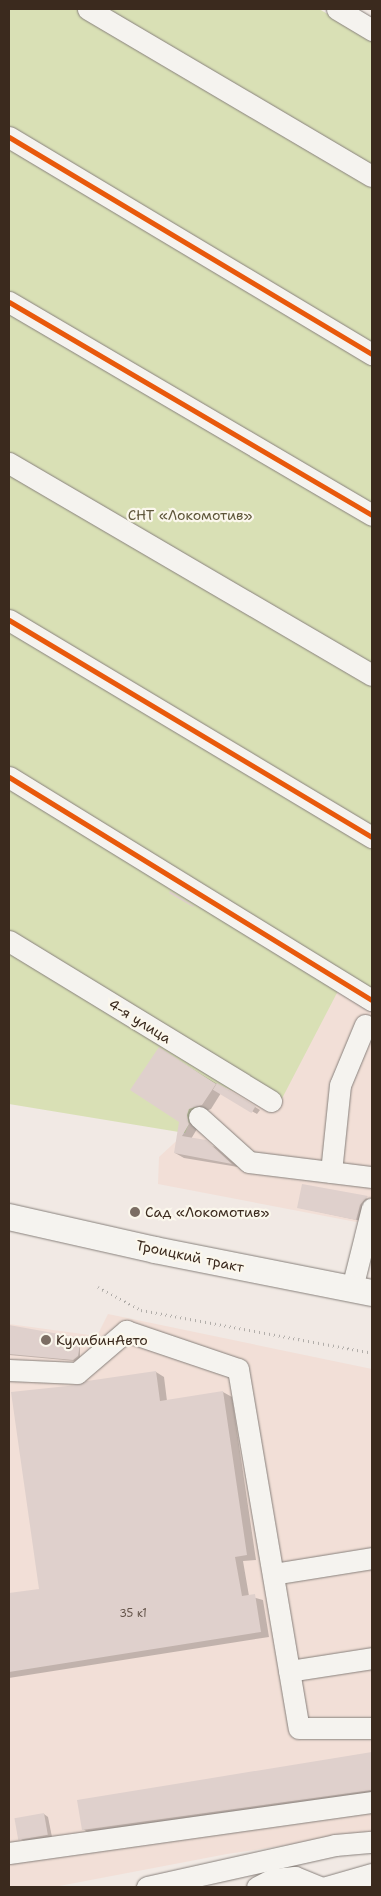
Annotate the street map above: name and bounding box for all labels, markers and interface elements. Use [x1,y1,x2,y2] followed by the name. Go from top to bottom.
[128,507,252,523] park label: СНТ «Локомотив»
[106,995,174,1047] street label: 4-я улица
[145,1204,269,1220] place label: Сад «Локомотив»
[129,1206,141,1218] marker: Сад «Локомотив»
[135,1236,245,1276] street label: Троицкий тракт
[56,1332,148,1348] place label: КулибинАвто
[40,1334,52,1346] marker: КулибинАвто
[119,1607,147,1621] house number: 35 к1

